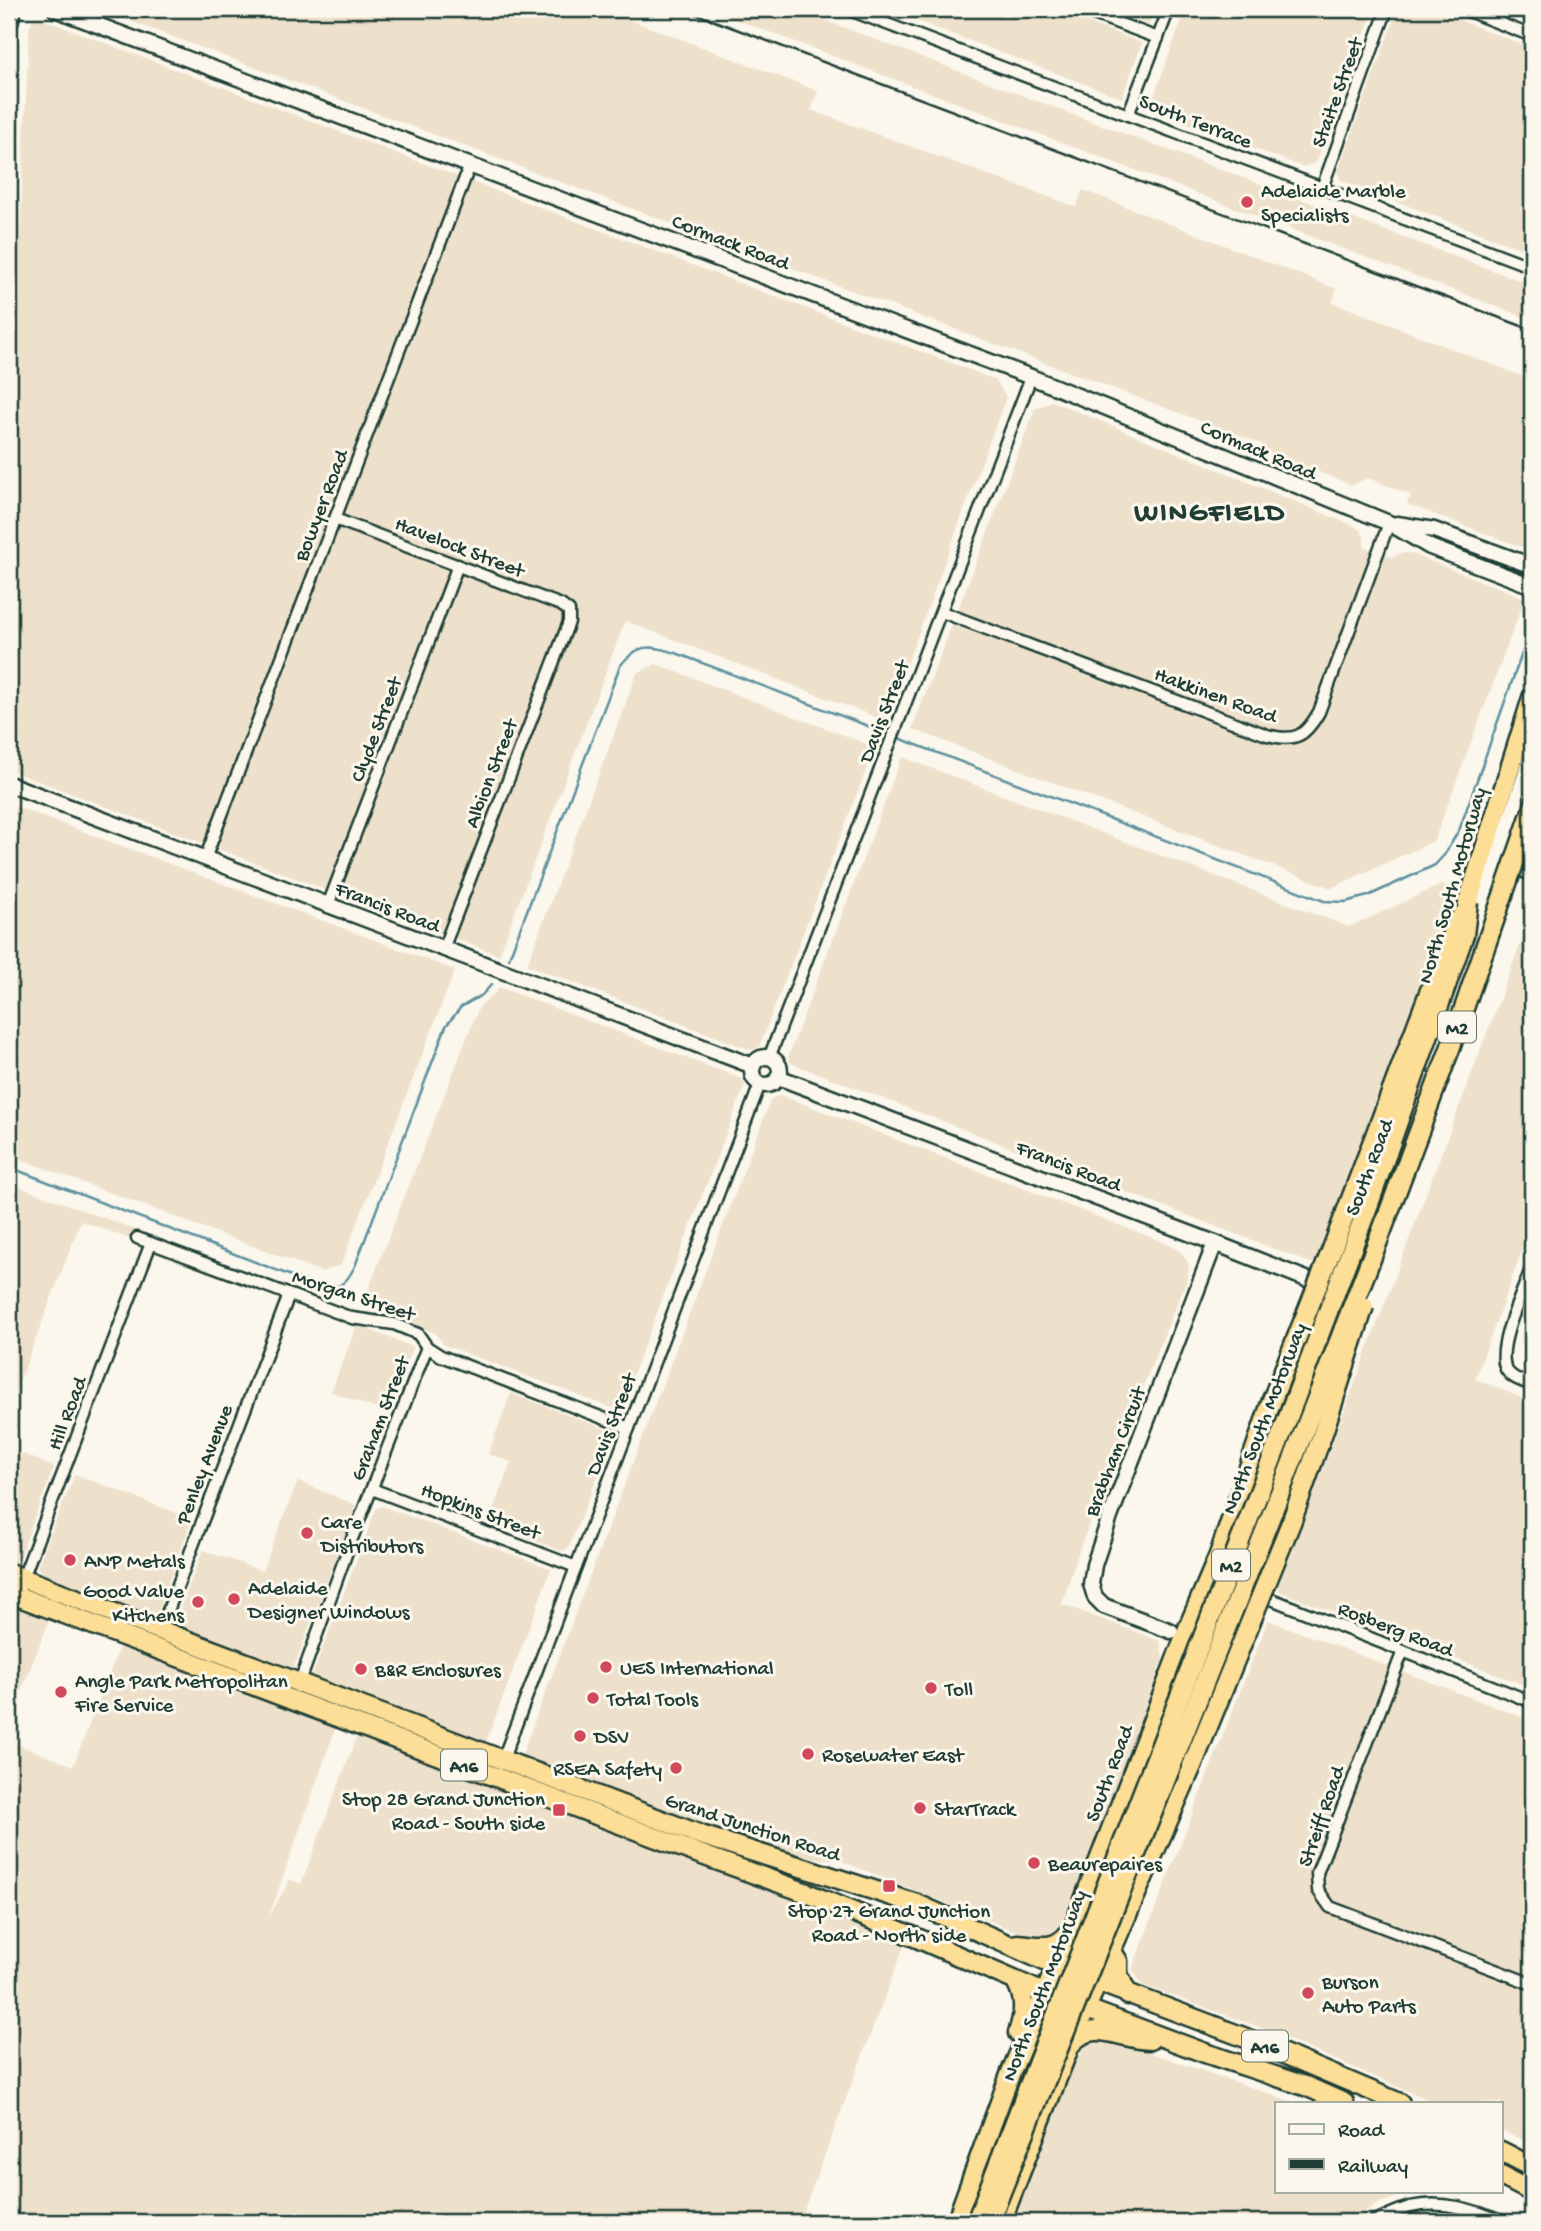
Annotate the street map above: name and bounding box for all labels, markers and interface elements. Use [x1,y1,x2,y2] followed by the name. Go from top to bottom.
[1308,33,1372,151] street label: Staite Street
[1135,90,1256,157] street label: South Terrace
[1261,181,1407,230] place label: Adelaide Marble Specialists
[1239,194,1255,210] marker: Adelaide Marble Specialists
[668,210,794,279] street label: Cormack Road
[1196,417,1321,489] street label: Cormack Road
[290,445,357,566] street label: Bowyer Road
[1133,498,1286,531] district label: WINGFIELD
[390,513,529,586] street label: Havelock Street
[855,655,918,769] street label: Davis Street
[1150,664,1281,732] street label: Hakkinen Road
[347,672,411,786] street label: Clyde Street
[461,714,526,832] street label: Albion Street
[1414,785,1494,987] street label: North South Motorway
[330,878,444,941] street label: Francis Road
[1438,1012,1476,1042] road number: M2
[1341,1115,1402,1220] street label: South Road
[1011,1137,1125,1200] street label: Francis Road
[288,1266,420,1330] street label: Morgan Street
[1218,1320,1314,1518] street label: North South Motorway
[347,1351,418,1485] street label: Graham Street
[582,1368,645,1482] street label: Davis Street
[44,1372,95,1455] street label: Hill Road
[1081,1381,1154,1522] street label: Brabham Circuit
[172,1401,241,1530] street label: Penley Avenue
[417,1479,545,1548] street label: Hopkins Street
[319,1512,424,1561] place label: Care Distributors
[299,1525,315,1541] marker: Care Distributors
[1212,1550,1250,1581] road number: M2
[84,1551,186,1576] place label: ANP Metals
[62,1552,78,1568] marker: ANP Metals
[246,1578,411,1627] place label: Adelaide Designer Windows
[83,1581,185,1630] place label: Good Value Kitchens
[226,1591,242,1607] marker: Adelaide Designer Windows
[190,1594,206,1610] marker: Good Value Kitchens
[1333,1598,1458,1665] street label: Rosberg Road
[620,1658,774,1683] place label: UES International
[598,1659,614,1675] marker: UES International
[374,1660,502,1685] place label: B&R Enclosures
[353,1661,369,1677] marker: B&R Enclosures
[74,1671,288,1720] place label: Angle Park Metropolitan Fire Service
[944,1679,973,1704] place label: Toll
[923,1680,939,1696] marker: Toll
[53,1684,69,1700] marker: Angle Park Metropolitan Fire Service
[606,1689,699,1714] place label: Total Tools
[585,1690,601,1706] marker: Total Tools
[1081,1721,1142,1826] street label: South Road
[592,1727,629,1752] place label: DSV
[572,1728,588,1744] marker: DSV
[822,1745,966,1770] place label: Rosewater East
[800,1746,816,1762] marker: Rosewater East
[441,1750,487,1780] road number: A16
[553,1759,662,1784] place label: RSEA Safety
[668,1760,684,1776] marker: RSEA Safety
[1294,1762,1353,1871] street label: Streiff Road
[342,1789,546,1838] place label: Stop 28 Grand Junction Road - South side
[661,1789,844,1870] street label: Grand Junction Road
[934,1799,1018,1824] place label: StarTrack
[912,1800,928,1816] marker: StarTrack
[551,1802,567,1818] marker: Stop 28 Grand Junction Road - South side
[1047,1854,1163,1879] place label: Beaurepaires
[1026,1855,1042,1871] marker: Beaurepaires
[881,1878,897,1894] marker: Stop 27 Grand Junction Road - North side
[998,1887,1094,2085] street label: North South Motorway
[788,1901,990,1950] place label: Stop 27 Grand Junction Road - North side
[1321,1972,1417,2021] place label: Burson Auto Parts
[1300,1985,1316,2001] marker: Burson Auto Parts
[1242,2030,1288,2062] road number: A16
[1275,2102,1502,2192] legend
[1338,2120,1386,2145] text: Road
[1338,2156,1408,2181] text: Railway

